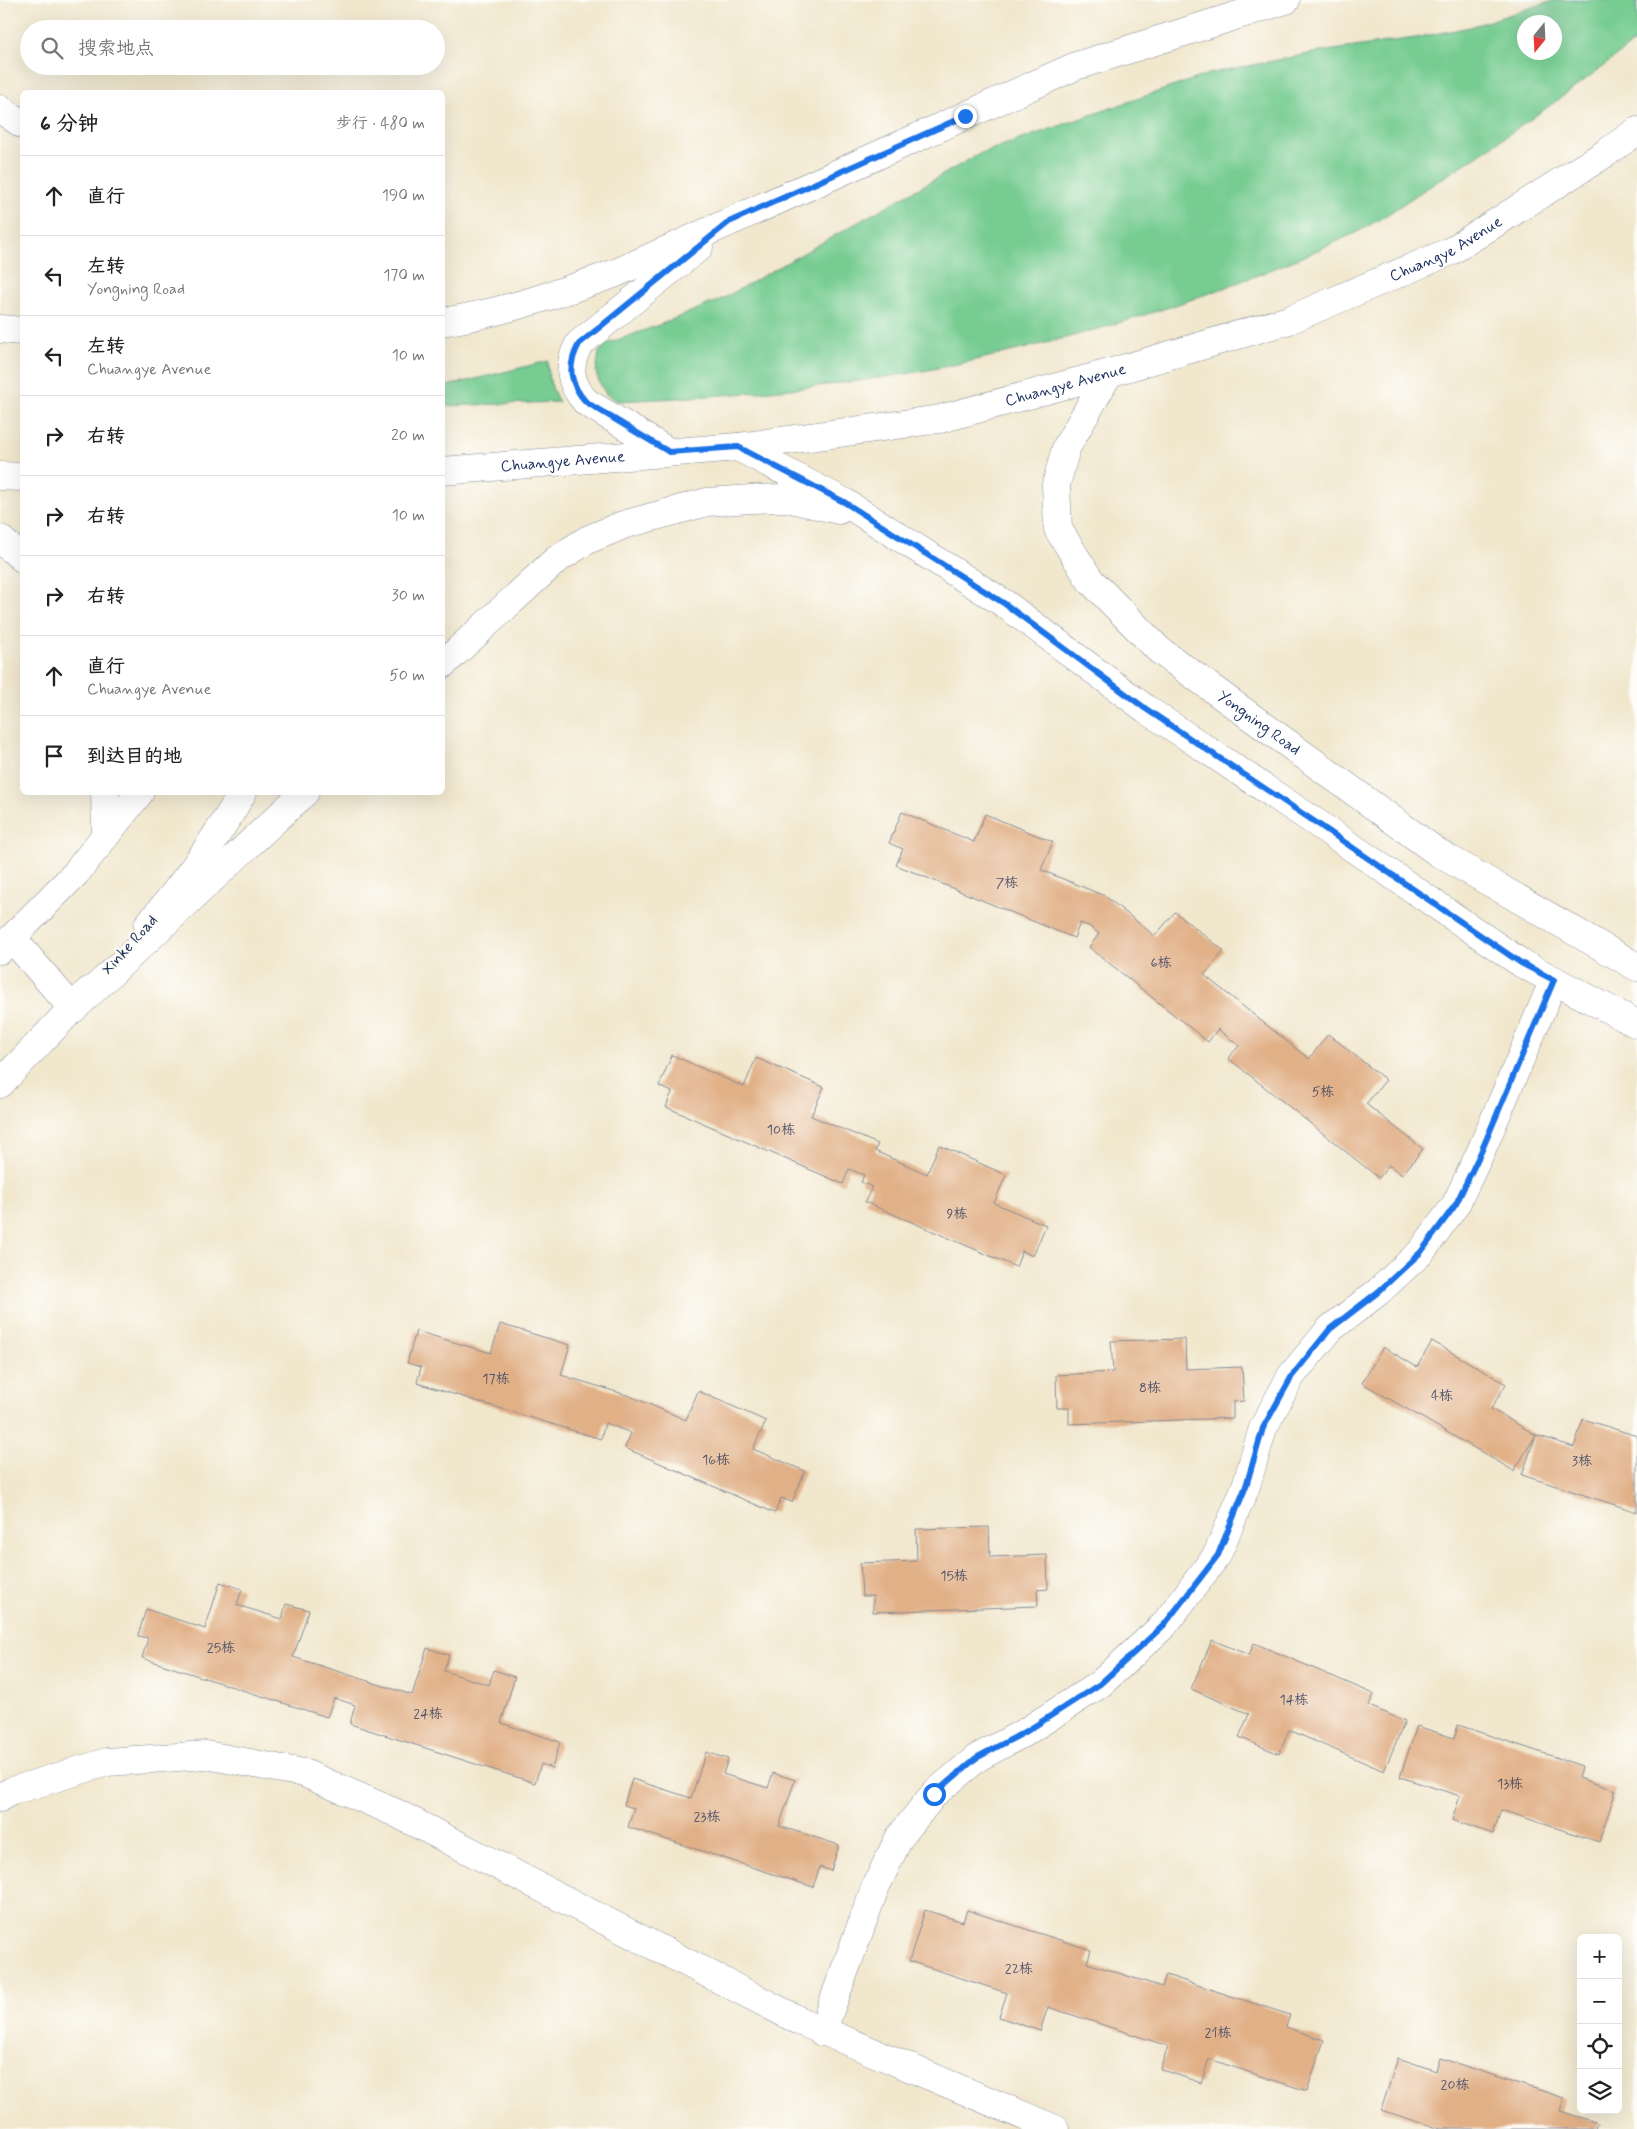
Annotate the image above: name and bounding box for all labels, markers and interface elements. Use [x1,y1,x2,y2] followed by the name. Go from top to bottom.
[1517,15,1562,60] north arrow
[20,20,445,75] search box
[38,34,66,62] icon: search
[78,36,154,61] text: 搜索地点
[954,105,977,128] route end
[40,110,98,138] text: 6 分钟
[336,113,425,134] text: 步行 · 480 m
[40,182,68,210] icon: ahead
[87,184,125,209] text: 直行
[382,185,425,206] text: 190 m
[1386,211,1506,287] street label: Chuangye Avenue
[87,254,125,279] text: 左转
[40,262,68,290] icon: left
[383,265,425,286] text: 170 m
[87,279,185,300] text: Yongning Road
[87,334,125,359] text: 左转
[40,342,68,370] icon: left
[392,345,425,366] text: 10 m
[1003,358,1129,411] street label: Chuangye Avenue
[87,359,211,380] text: Chuangye Avenue
[40,422,68,450] icon: right
[87,424,125,449] text: 右转
[391,425,425,446] text: 20 m
[500,446,626,477] street label: Chuangye Avenue
[40,502,68,530] icon: right
[87,504,125,529] text: 右转
[392,505,425,526] text: 10 m
[40,582,68,610] icon: right
[87,584,125,609] text: 右转
[392,585,425,606] text: 30 m
[87,654,125,679] text: 直行
[40,662,68,690] icon: ahead
[389,665,425,686] text: 50 m
[87,679,211,700] text: Chuangye Avenue
[1213,685,1305,760] street label: Yongning Road
[40,742,68,770] icon: arrive
[87,744,182,769] text: 到达目的地
[996,874,1018,892] house number: 7栋
[97,910,163,980] street label: Xinke Road
[1150,954,1172,972] house number: 6栋
[1312,1083,1334,1101] house number: 5栋
[767,1121,795,1139] house number: 10栋
[947,1205,967,1223] house number: 9栋
[482,1370,510,1388] house number: 17栋
[1139,1379,1161,1397] house number: 8栋
[1431,1387,1453,1405] house number: 4栋
[702,1451,730,1469] house number: 16栋
[1572,1452,1592,1470] house number: 3栋
[940,1567,968,1585] house number: 15栋
[207,1639,235,1657] house number: 25栋
[1280,1691,1308,1709] house number: 14栋
[413,1705,443,1723] house number: 24栋
[1497,1775,1523,1793] house number: 13栋
[923,1783,946,1806] route start
[694,1808,720,1826] house number: 23栋
[1577,1934,1622,2114] map controls
[1577,1934,1622,1979] button: +
[1005,1960,1033,1978] house number: 22栋
[1577,1979,1622,2024] button: −
[1205,2024,1231,2042] house number: 21栋
[1577,2024,1622,2069] button: locate
[1577,2069,1622,2114] button: layers
[1441,2076,1469,2094] house number: 20栋

